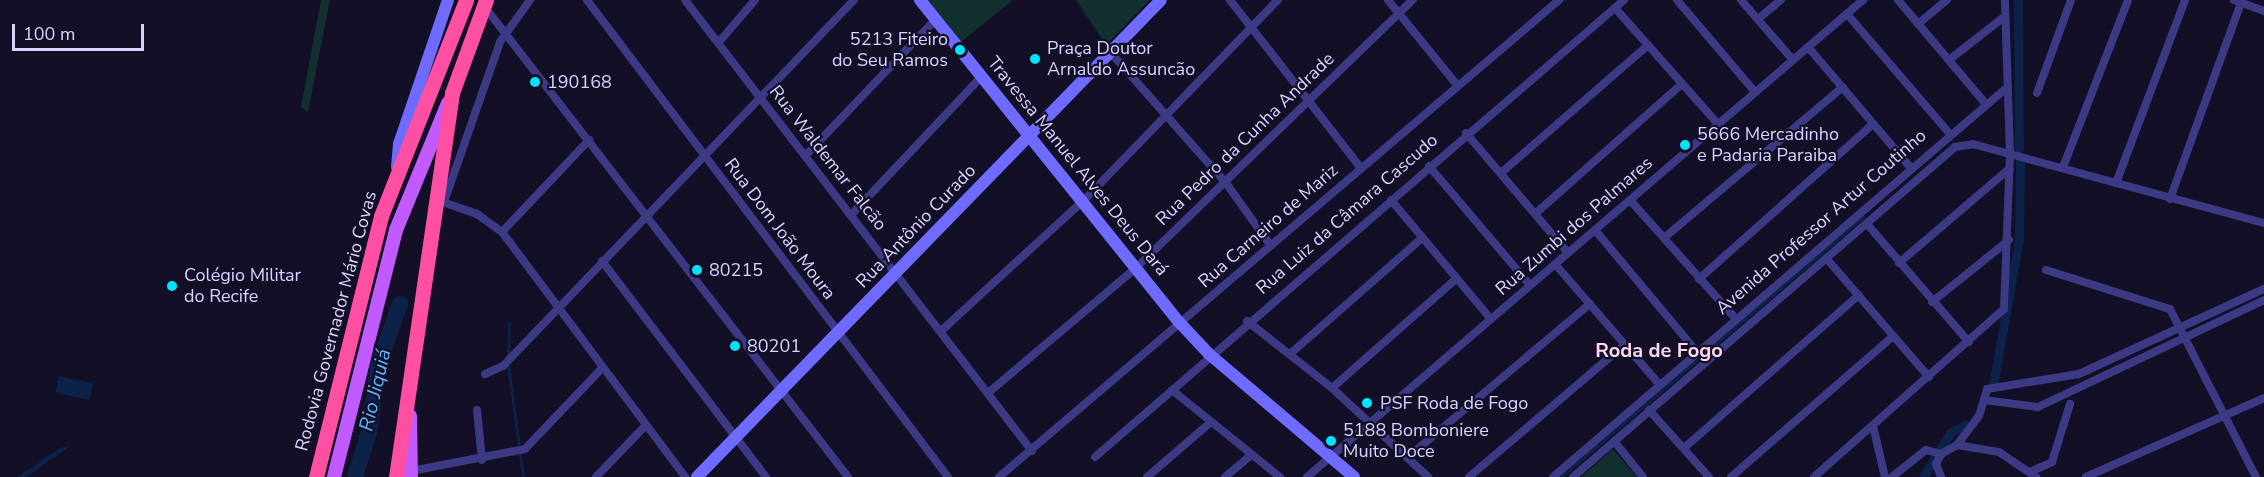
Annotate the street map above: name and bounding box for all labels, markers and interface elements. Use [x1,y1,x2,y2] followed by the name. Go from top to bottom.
[15,12,147,50] scale bar
[23,22,75,46] text: 100 m
[832,29,948,72] place label: 5213 Fiteiro do Seu Ramos
[1047,38,1195,80] place label: Praça Doutor Arnaldo Assuncão
[953,43,967,57] marker: 5213 Fiteiro do Seu Ramos
[1151,48,1339,230] street label: Rua Pedro da Cunha Andrade
[983,52,1173,280] street label: Travessa Manuel Alves Deus Dará
[1028,52,1042,66] marker: Praça Doutor Arnaldo Assuncão
[547,71,612,93] place label: 190168
[528,75,542,89] marker: 190168
[765,81,891,235] street label: Rua Waldemar Falcão
[1697,124,1839,166] place label: 5666 Mercadinho e Padaria Paraiba
[1711,125,1931,319] street label: Avenida Professor Artur Coutinho
[1252,129,1442,299] street label: Rua Luiz da Câmara Cascudo
[1678,138,1692,152] marker: 5666 Mercadinho e Padaria Paraiba
[1491,152,1657,300] street label: Rua Zumbi dos Palmares
[720,154,840,304] street label: Rua Dom João Moura
[852,160,980,292] street label: Rua Antônio Curado
[1194,160,1342,292] street label: Rua Carneiro de Mariz
[291,189,381,453] street label: Rodovia Governador Mário Covas
[709,259,763,281] place label: 80215
[690,263,704,277] marker: 80215
[184,265,301,308] place label: Colégio Militar do Recife
[165,279,179,293] marker: Colégio Militar do Recife
[747,335,801,357] place label: 80201
[1595,338,1723,362] district label: Roda de Fogo
[728,339,742,353] marker: 80201
[354,347,396,433] water label: Rio Jiquiá
[1380,392,1528,414] place label: PSF Roda de Fogo
[1358,394,1376,412] marker: PSF Roda de Fogo
[1343,420,1489,462] place label: 5188 Bomboniere Muito Doce
[1324,434,1338,448] marker: 5188 Bomboniere Muito Doce

